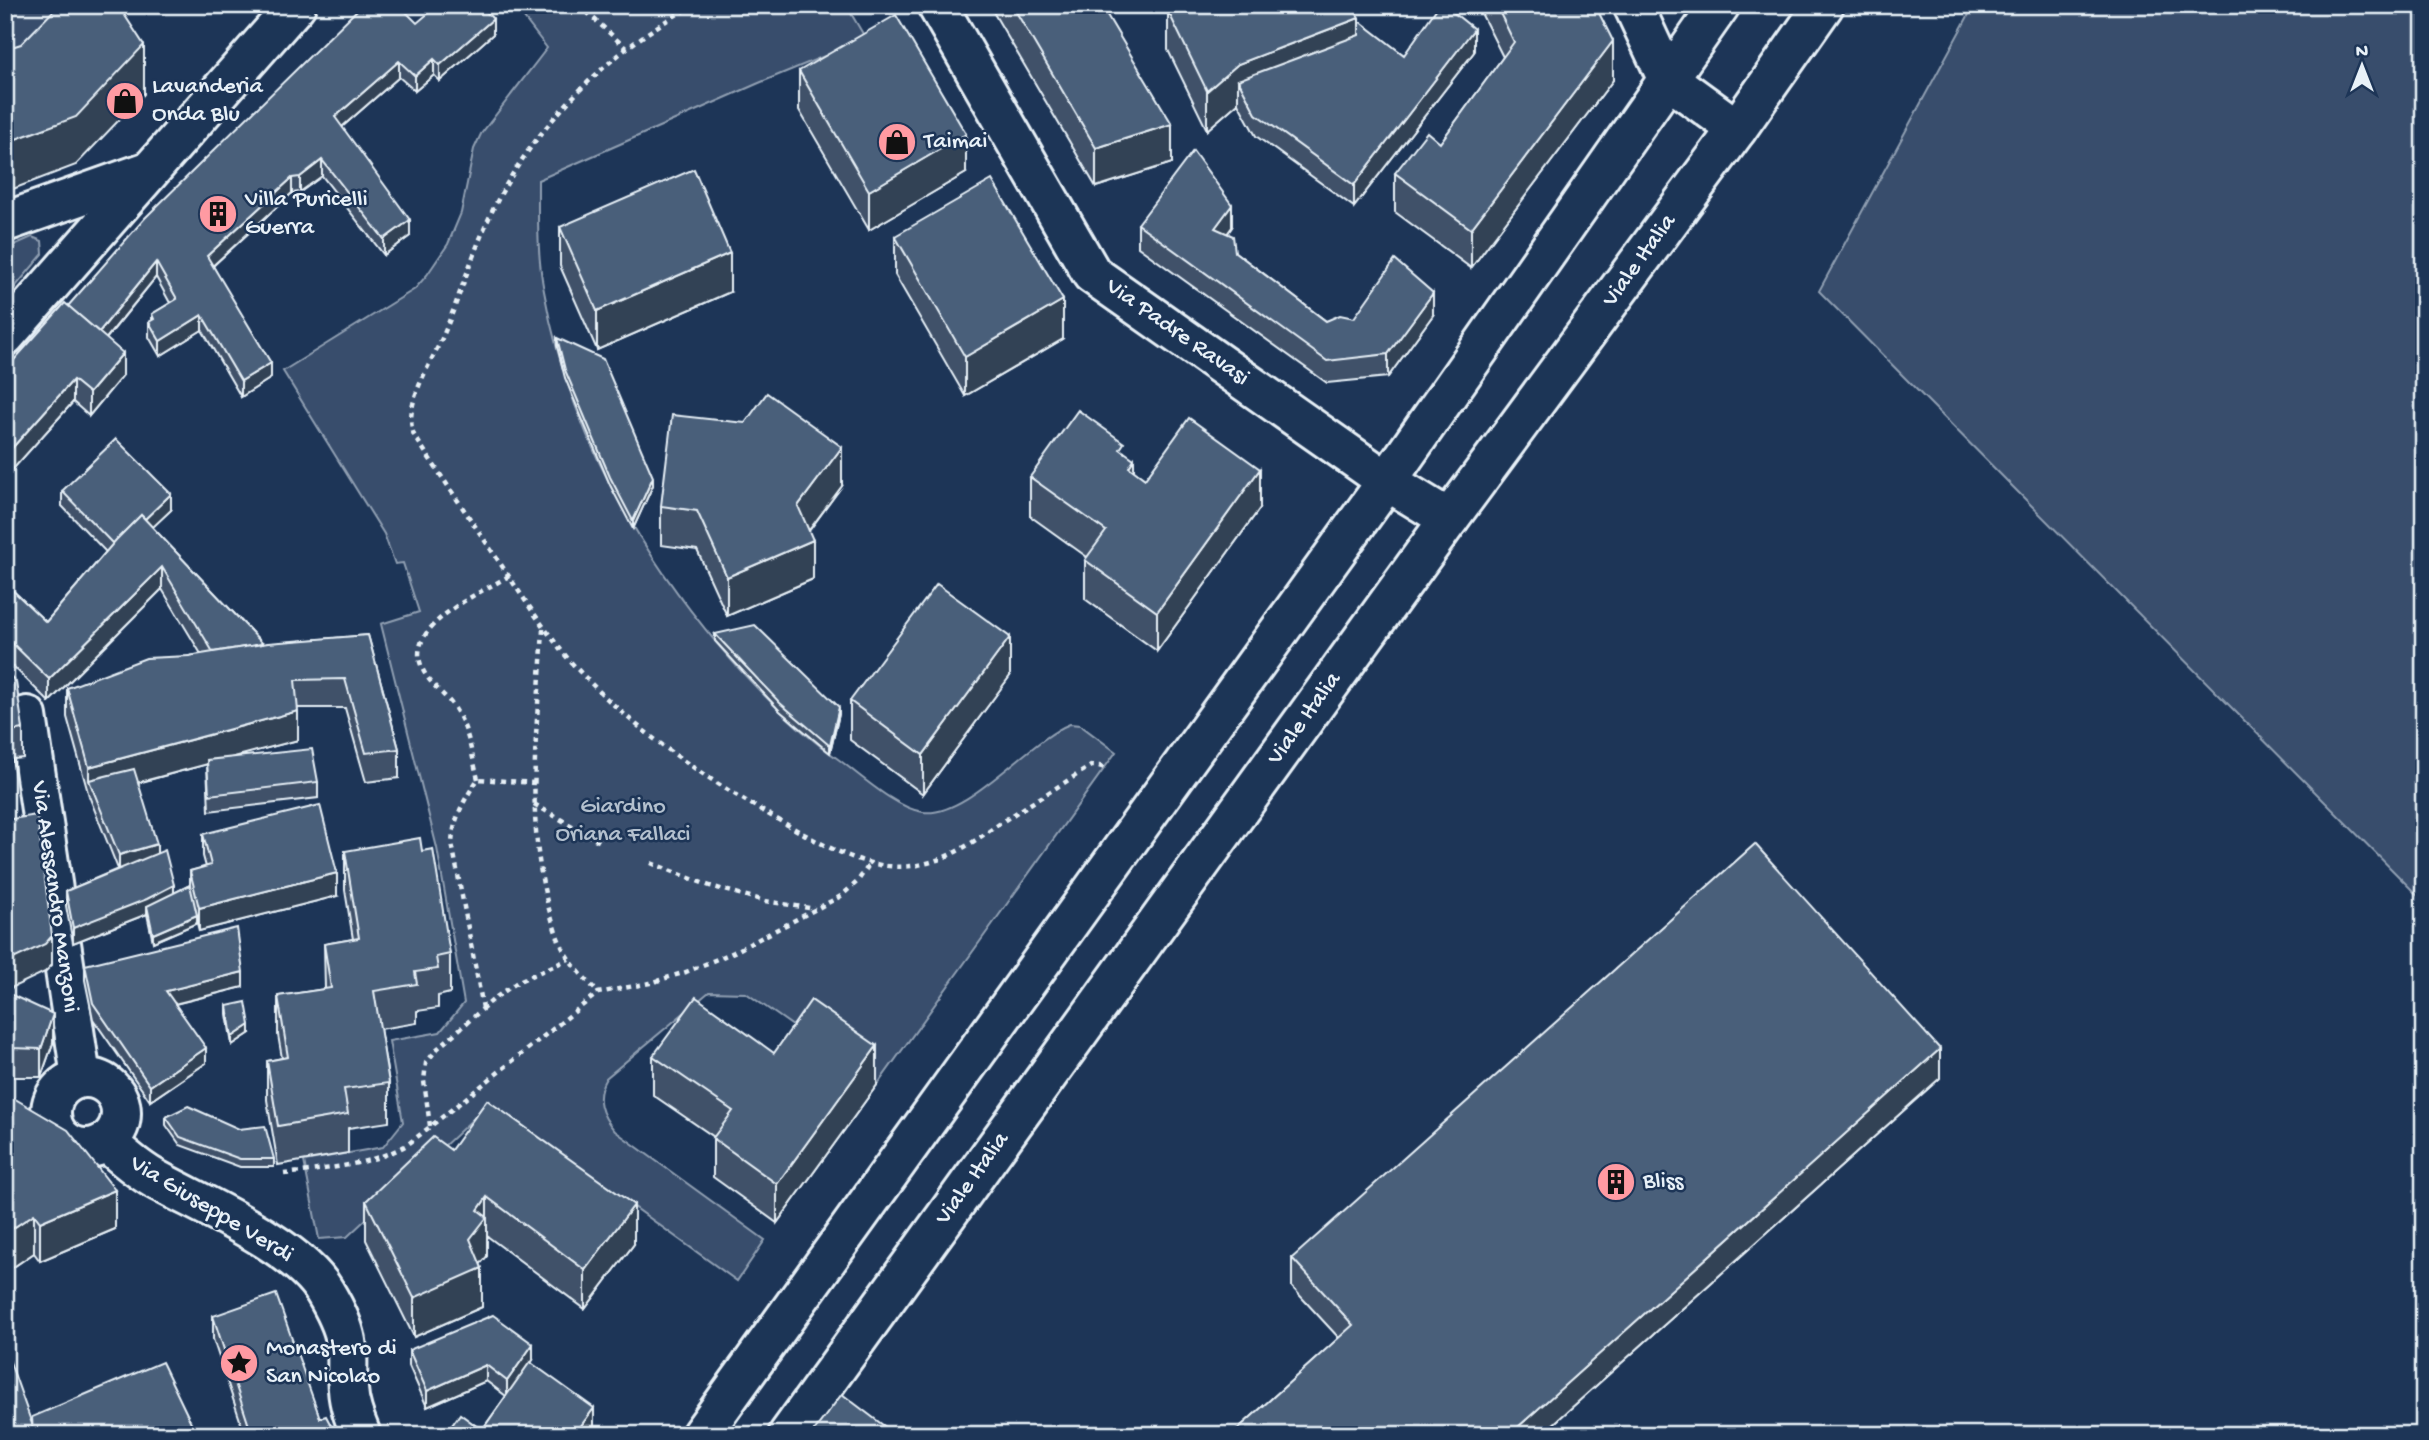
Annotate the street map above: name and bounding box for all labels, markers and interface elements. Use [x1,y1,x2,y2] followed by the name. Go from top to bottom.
[2328,32,2398,102] north arrow
[2356,41,2368,64] text: N
[152,73,264,130] place label: Lavanderia Onda Blu
[104,80,146,122] shop icon: Lavanderia Onda Blu
[876,121,918,163] shop icon: Taimai
[922,128,987,157] place label: Taimai
[244,186,368,243] place label: Villa Puricelli Guerra
[197,193,239,235] building icon: Villa Puricelli Guerra
[1596,208,1684,314] street label: Viale Italia
[1099,272,1254,393] street label: Via Padre Ravasi
[1261,666,1349,772] street label: Viale Italia
[23,778,85,1015] street label: Via Alessandro Manzoni
[556,793,690,850] park label: Giardino Oriana Fallaci
[929,1126,1017,1232] street label: Viale Italia
[123,1149,298,1270] street label: Via Giuseppe Verdi
[1595,1161,1637,1203] building icon: Bliss
[1642,1168,1685,1197] place label: Bliss
[266,1335,397,1392] place label: Monastero di San Nicolao
[218,1342,260,1384] place icon: Monastero di San Nicolao

